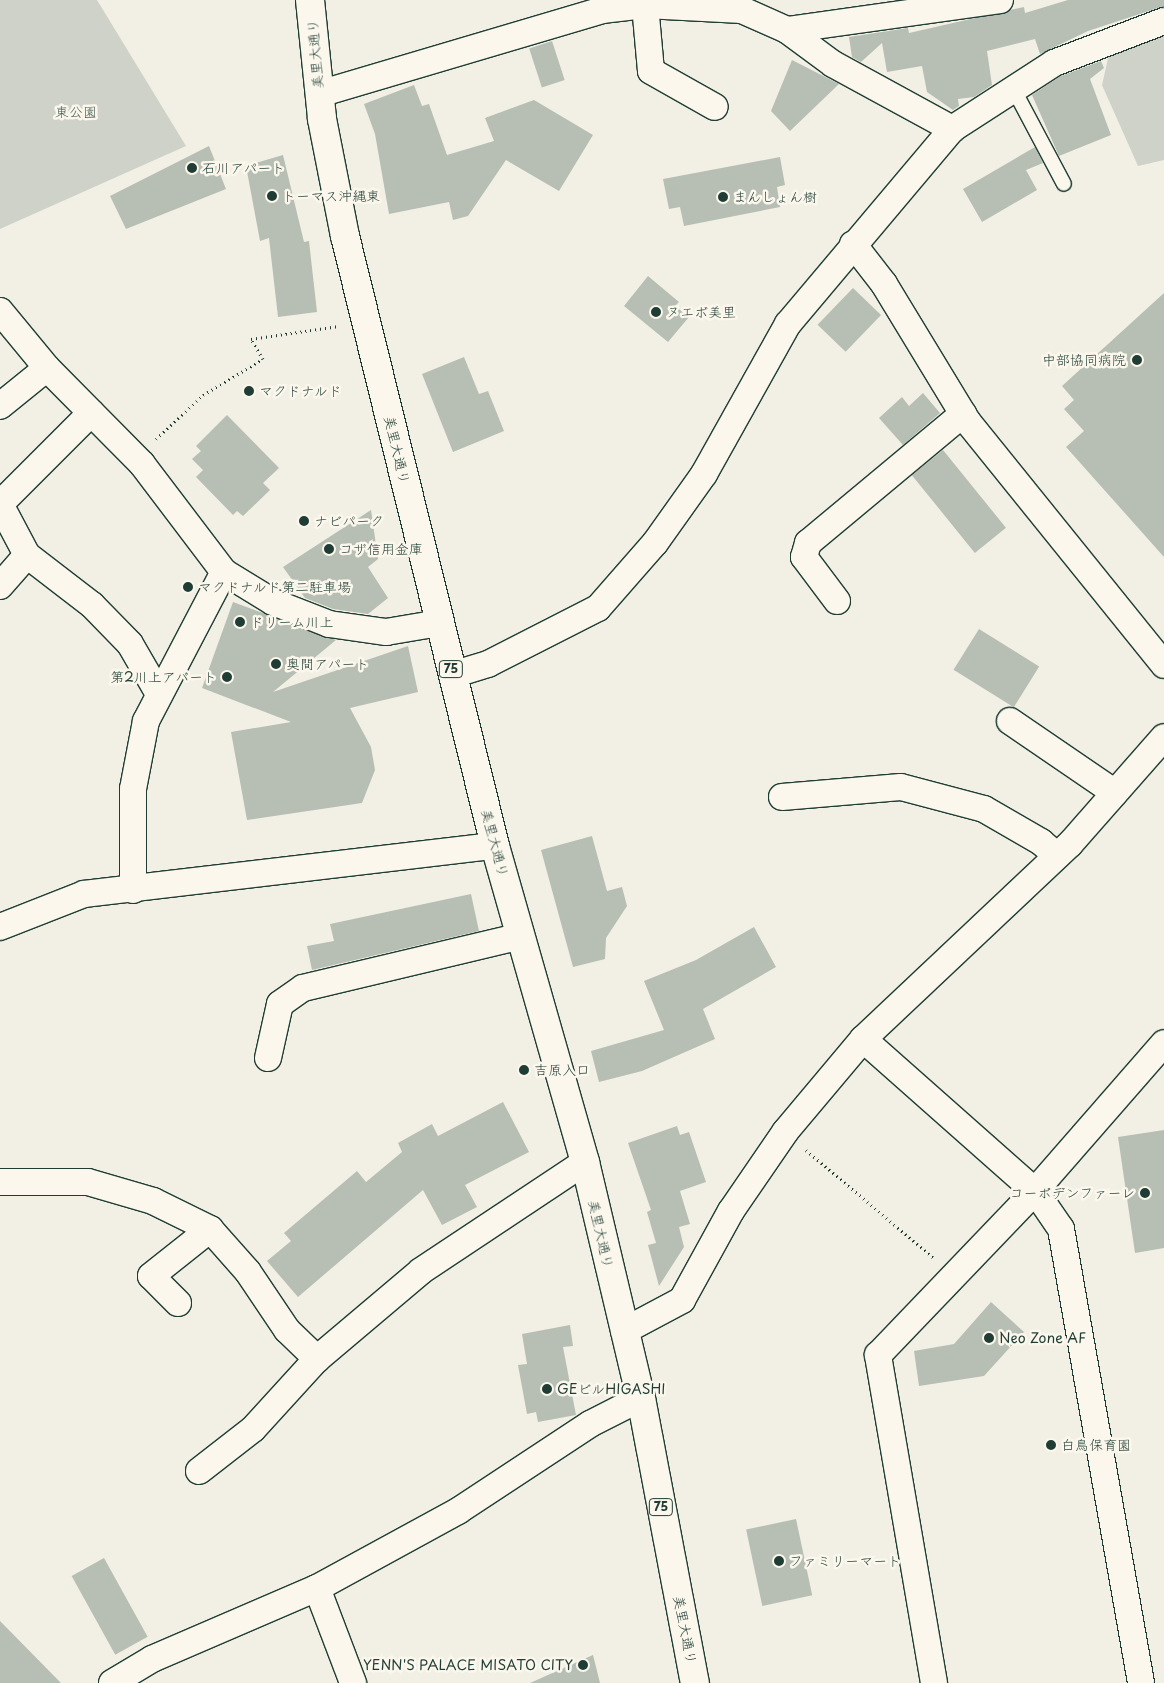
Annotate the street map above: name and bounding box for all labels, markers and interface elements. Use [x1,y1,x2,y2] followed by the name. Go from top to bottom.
[304,18,326,90] street label: 美里大通り
[55,104,97,120] park label: 東公園
[202,160,286,176] place label: 石川アパート
[186,162,198,174] marker: 石川アパート
[282,188,380,204] place label: トーマス沖縄東
[733,189,817,205] place label: まんしょん樹
[266,190,278,202] marker: トーマス沖縄東
[717,191,729,203] marker: まんしょん樹
[666,304,736,320] place label: ヌエボ美里
[650,306,662,318] marker: ヌエボ美里
[1042,352,1126,368] place label: 中部協同病院
[1130,353,1144,367] marker: 中部協同病院
[259,383,343,399] place label: マクドナルド
[243,385,255,397] marker: マクドナルド
[381,414,413,486] street label: 美里大通り
[314,513,384,529] place label: ナビパーク
[298,515,310,527] marker: ナビパーク
[339,541,423,557] place label: コザ信用金庫
[323,543,335,555] marker: コザ信用金庫
[198,579,352,595] place label: マクドナルド第二駐車場
[182,581,194,593] marker: マクドナルド第二駐車場
[250,614,334,630] place label: ドリーム川上
[234,616,246,628] marker: ドリーム川上
[286,656,370,672] place label: 奥間アパート
[270,658,282,670] marker: 奥間アパート
[438,660,464,679] road number: 75
[109,669,217,685] place label: 第2川上アパート
[221,671,233,683] marker: 第2川上アパート
[478,807,512,879] street label: 美里大通り
[534,1062,590,1078] place label: 吉原入口
[518,1064,530,1076] marker: 吉原入口
[1009,1185,1135,1201] place label: コーポデンファーレ
[1139,1187,1151,1199] marker: コーポデンファーレ
[585,1198,617,1270] street label: 美里大通り
[999,1330,1086,1346] place label: Neo Zone AF
[983,1332,995,1344] marker: Neo Zone AF
[557,1381,666,1397] place label: GEビルHIGASHI
[541,1383,553,1395] marker: GEビルHIGASHI
[1061,1437,1131,1453] place label: 白鳥保育園
[1045,1439,1057,1451] marker: 白鳥保育園
[648,1498,674,1516] road number: 75
[789,1553,901,1569] place label: ファミリーマート
[773,1555,785,1567] marker: ファミリーマート
[670,1594,700,1666] street label: 美里大通り
[362,1657,573,1673] place label: YENN'S PALACE MISATO CITY
[577,1659,589,1671] marker: YENN'S PALACE MISATO CITY

